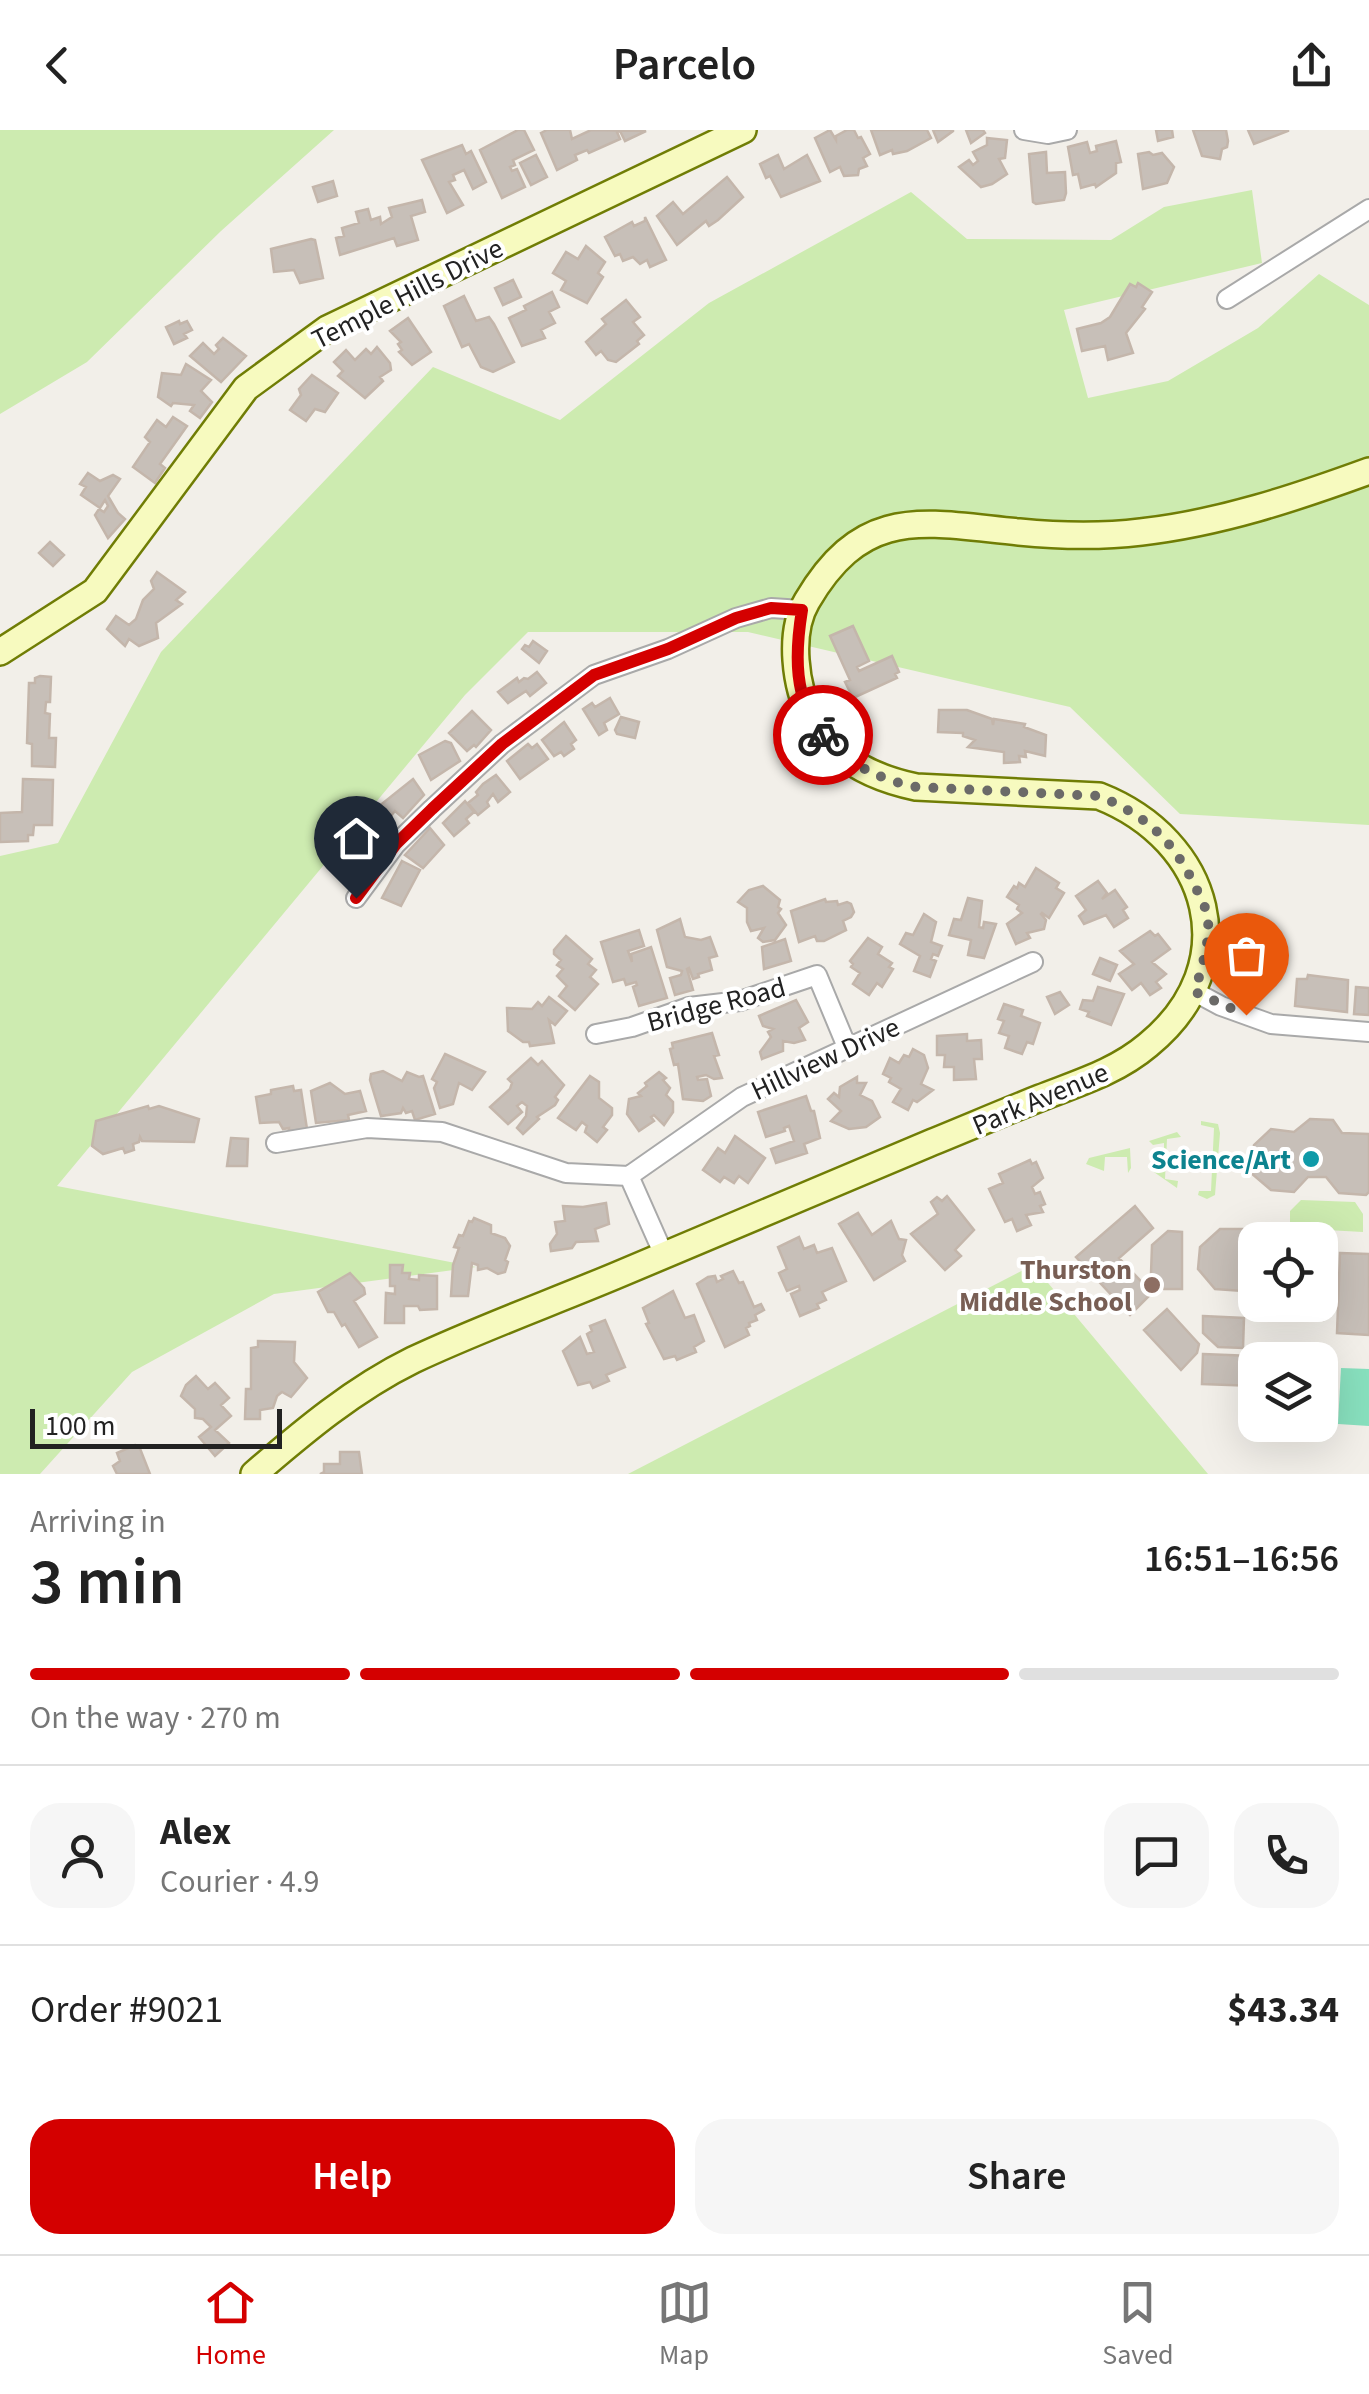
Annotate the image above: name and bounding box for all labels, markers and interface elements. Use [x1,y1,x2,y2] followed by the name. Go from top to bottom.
[613,33,756,97] text: Parcelo
[30,38,85,93] icon: back
[1284,38,1339,93] icon: share
[305,228,510,359] street label: Temple Hills Drive
[773,685,873,785] courier
[796,708,851,763] icon: bike
[314,796,399,899] pin
[329,811,384,866] icon: home
[1204,913,1289,1016] pin
[1219,928,1274,983] icon: bag
[643,967,790,1043] street label: Bridge Road
[745,1007,906,1111] street label: Hillview Drive
[966,1052,1115,1146] street label: Park Avenue
[1151,1140,1291,1180] place label: Science/Art
[1300,1148,1322,1170] marker: Science/Art
[1238,1222,1338,1442] map controls
[1238,1222,1338,1322] button: locate
[959,1250,1132,1322] place label: Thurston Middle School
[1141,1274,1163,1296] marker: Thurston Middle School
[1238,1342,1338,1442] button: layers
[30,1404,282,1448] scale bar
[45,1406,116,1446] text: 100 m
[30,1499,166,1545] text: Arriving in
[1144,1532,1339,1586] text: 16:51–16:56
[30,1536,185,1629] text: 3 min
[30,1695,281,1741] text: On the way · 270 m
[30,1803,135,1908] button: person
[1104,1803,1209,1908] button: chat
[1234,1803,1339,1908] button: phone
[160,1805,231,1859] text: Alex
[160,1859,320,1905] text: Courier · 4.9
[30,1983,223,2037] text: Order #9021
[1227,1983,1339,2037] text: $43.34
[30,2119,675,2234] button: Help
[695,2119,1339,2234] button: Share
[195,2275,266,2375] tab: Home
[657,2275,712,2375] tab: Map
[1102,2275,1174,2375] tab: Saved

